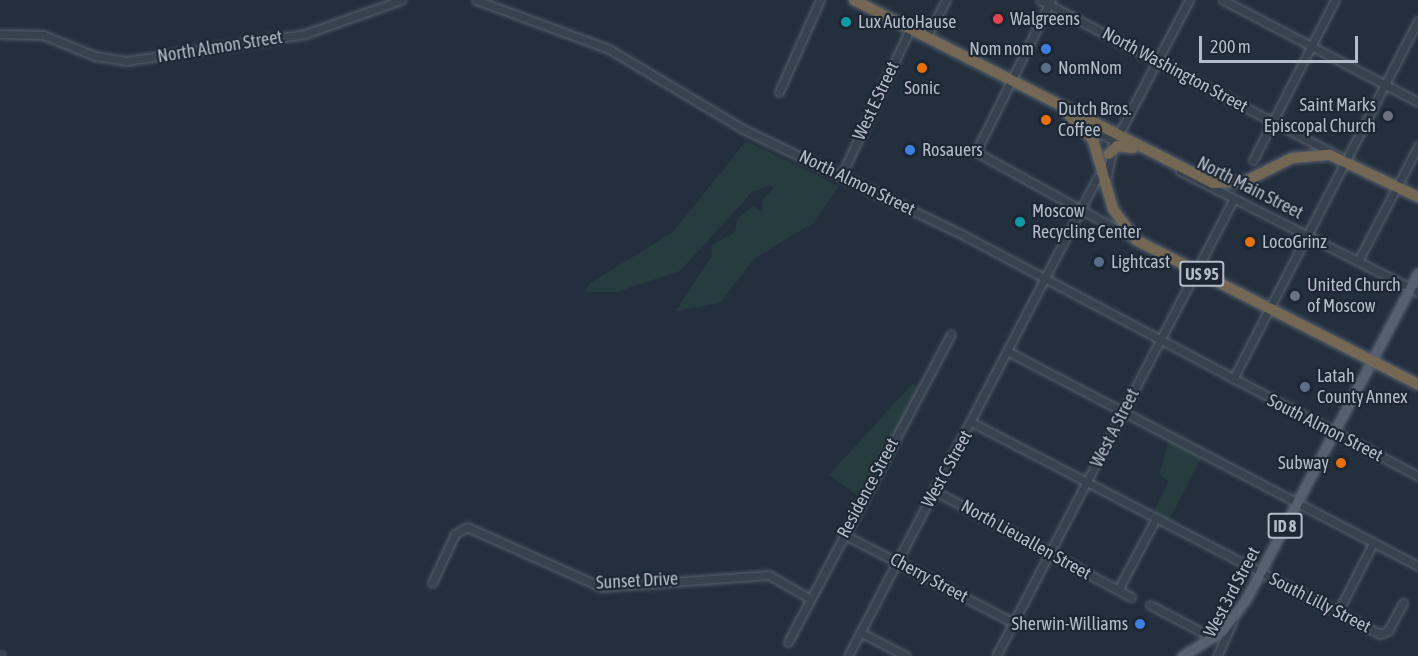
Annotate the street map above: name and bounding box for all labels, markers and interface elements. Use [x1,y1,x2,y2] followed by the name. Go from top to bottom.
[1010,8,1080,30] place label: Walgreens
[858,11,956,33] place label: Lux AutoHause
[991,12,1005,26] marker: Walgreens
[839,15,853,29] marker: Lux AutoHause
[1099,23,1251,117] street label: North Washington Street
[1202,24,1361,62] scale bar
[156,26,284,68] street label: North Almon Street
[1210,36,1251,57] text: 200 m
[969,38,1034,60] place label: Nom nom
[1039,42,1053,56] marker: Nom nom
[1058,57,1122,79] place label: NomNom
[848,58,904,144] street label: West E Street
[915,61,929,75] marker: Sonic
[1039,61,1053,75] marker: NomNom
[904,77,940,99] place label: Sonic
[1264,95,1376,138] place label: Saint Marks Episcopal Church
[1058,99,1131,142] place label: Dutch Bros. Coffee
[1381,109,1395,123] marker: Saint Marks Episcopal Church
[1039,113,1053,127] marker: Dutch Bros. Coffee
[922,139,983,161] place label: Rosauers
[903,143,917,157] marker: Rosauers
[796,146,918,220] street label: North Almon Street
[1193,152,1307,224] street label: North Main Street
[1032,201,1141,244] place label: Moscow Recycling Center
[1013,215,1027,229] marker: Moscow Recycling Center
[1262,231,1327,253] place label: LocoGrinz
[1243,235,1257,249] marker: LocoGrinz
[1111,251,1170,273] place label: Lightcast
[1092,255,1106,269] marker: Lightcast
[1178,261,1226,287] road number: US 95
[1307,275,1401,318] place label: United Church of Moscow
[1288,289,1302,303] marker: United Church of Moscow
[1317,366,1408,409] place label: Latah County Annex
[1298,380,1312,394] marker: Latah County Annex
[1086,385,1144,471] street label: West A Street
[1264,390,1386,466] street label: South Almon Street
[917,427,977,511] street label: West C Street
[833,434,903,542] street label: Residence Street
[1278,452,1329,474] place label: Subway
[1334,456,1348,470] marker: Subway
[957,495,1095,585] street label: North Lieuallen Street
[1267,513,1303,539] road number: ID 8
[1199,543,1265,641] street label: West 3rd Street
[886,549,972,607] street label: Cherry Street
[595,568,679,594] street label: Sunset Drive
[1266,568,1374,638] street label: South Lilly Street
[1012,613,1128,635] place label: Sherwin-Williams
[1133,617,1147,631] marker: Sherwin-Williams

